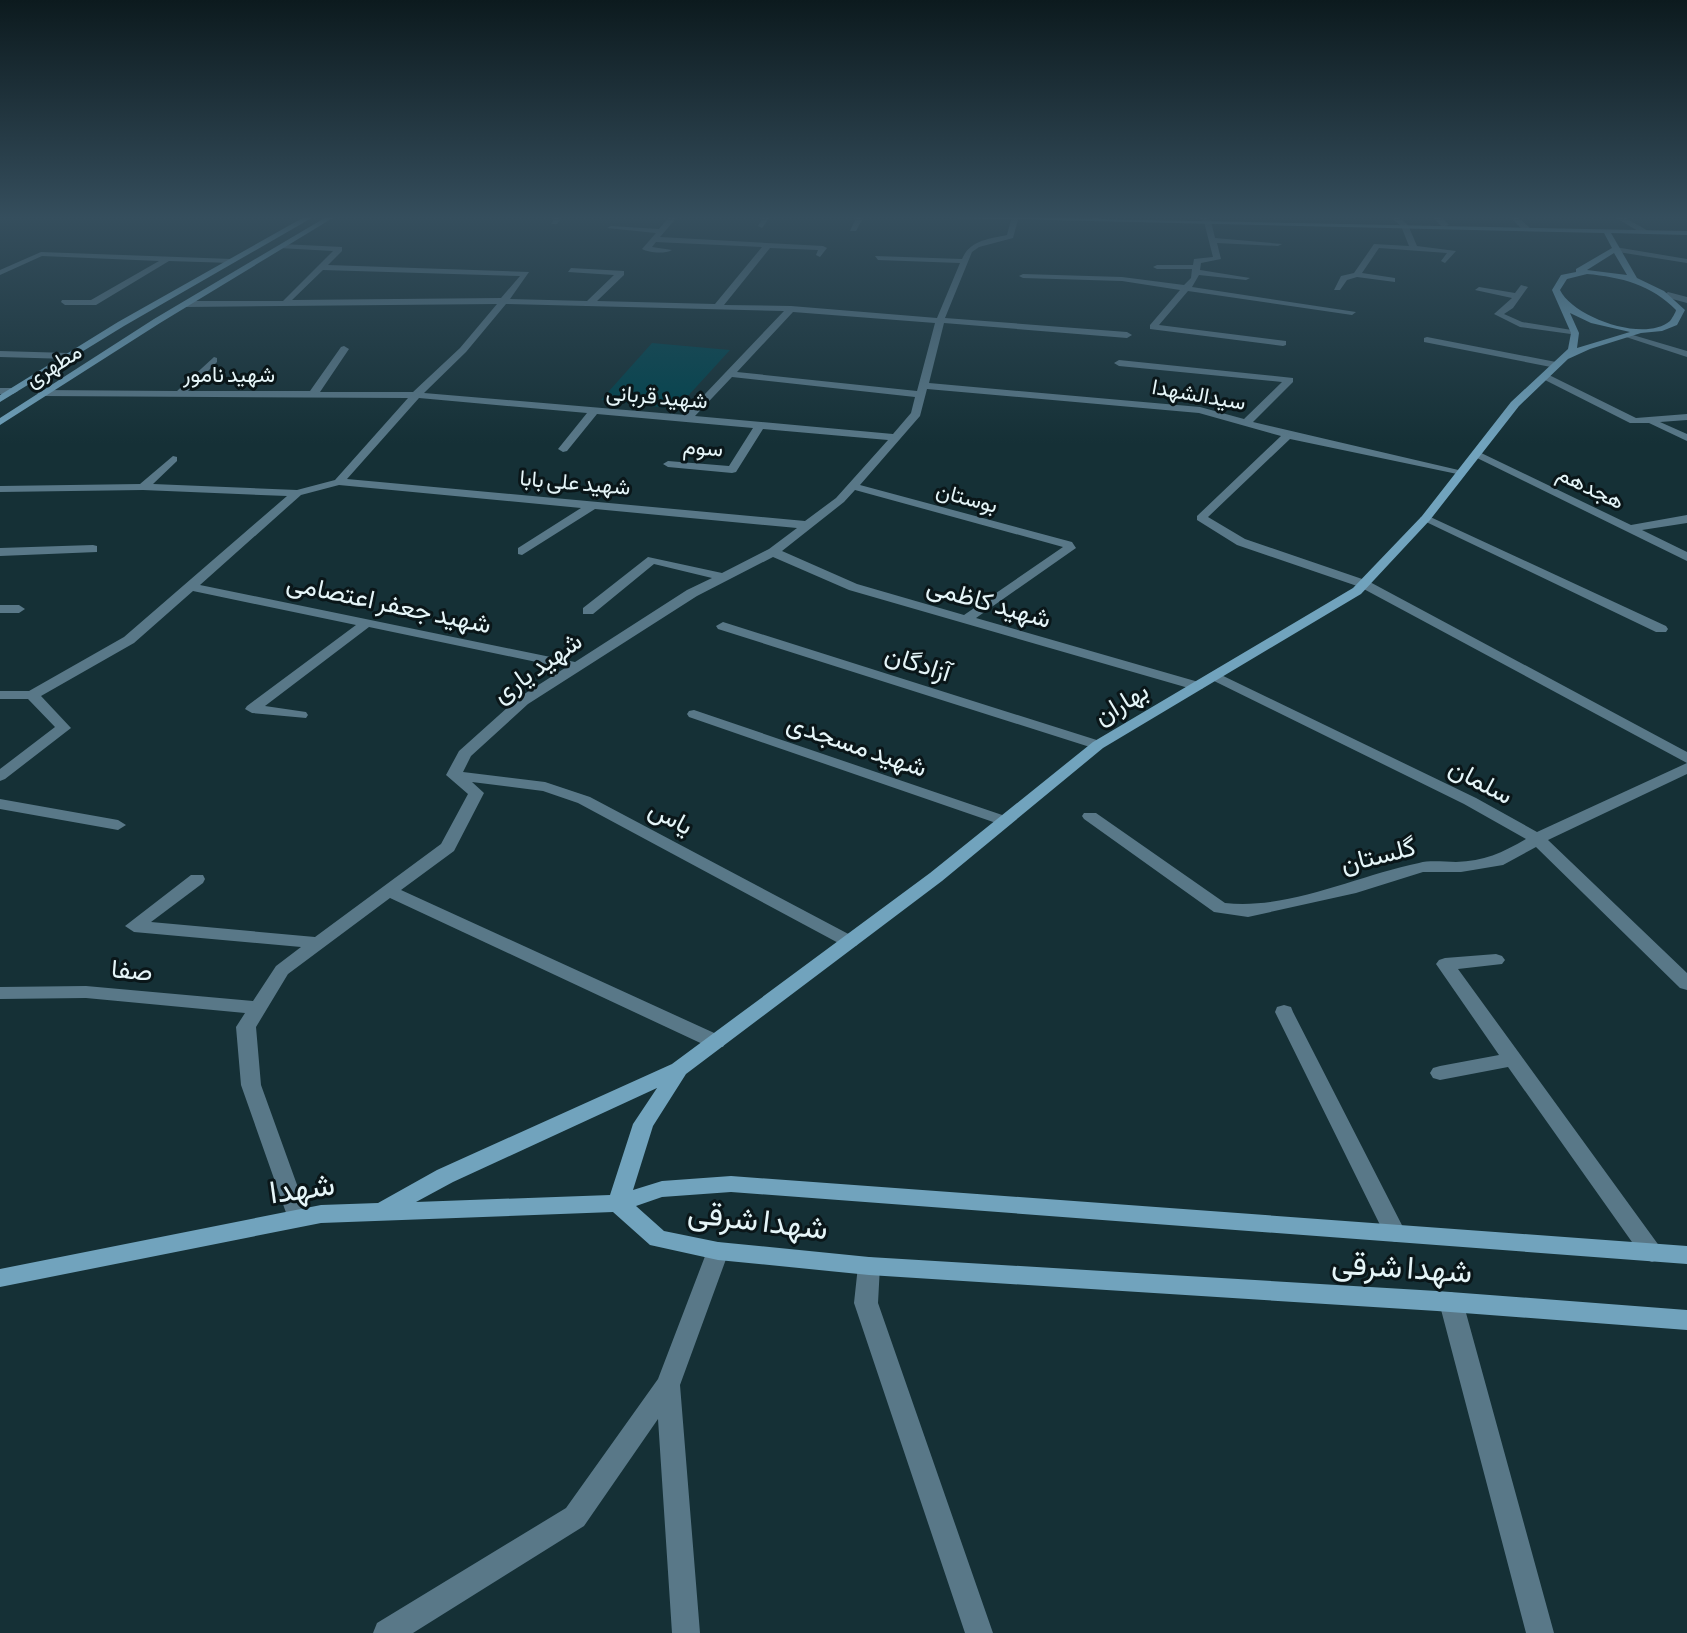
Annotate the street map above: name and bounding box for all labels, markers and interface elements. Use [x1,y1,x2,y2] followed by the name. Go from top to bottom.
[20,338,87,393] street label: مطهری
[182,361,275,388] street label: شهید نامور
[1150,373,1248,416] street label: سیدالشهدا
[605,379,709,414] street label: شهید قربانی
[682,433,724,463] street label: سوم
[1552,460,1629,516] street label: هجدهم
[518,464,632,501] street label: شهید علی بابا
[933,476,1001,519] street label: بوستان
[284,567,494,640] street label: شهید جعفر اعتصامی
[923,570,1055,635] street label: شهید کاظمی
[486,625,588,709] street label: شهید یاری
[881,638,956,689] street label: آزادگان
[1088,675,1154,732] street label: بهاران
[783,707,931,784] street label: شهید مسجدی
[1444,752,1518,810] street label: سلمان
[643,793,698,842] street label: یاس
[1337,831,1419,879] street label: گلستان
[110,953,154,987] street label: صفا
[267,1165,337,1212] street label: شهدا
[686,1193,830,1248] street label: شهدا شرقی
[1330,1243,1474,1292] street label: شهدا شرقی

